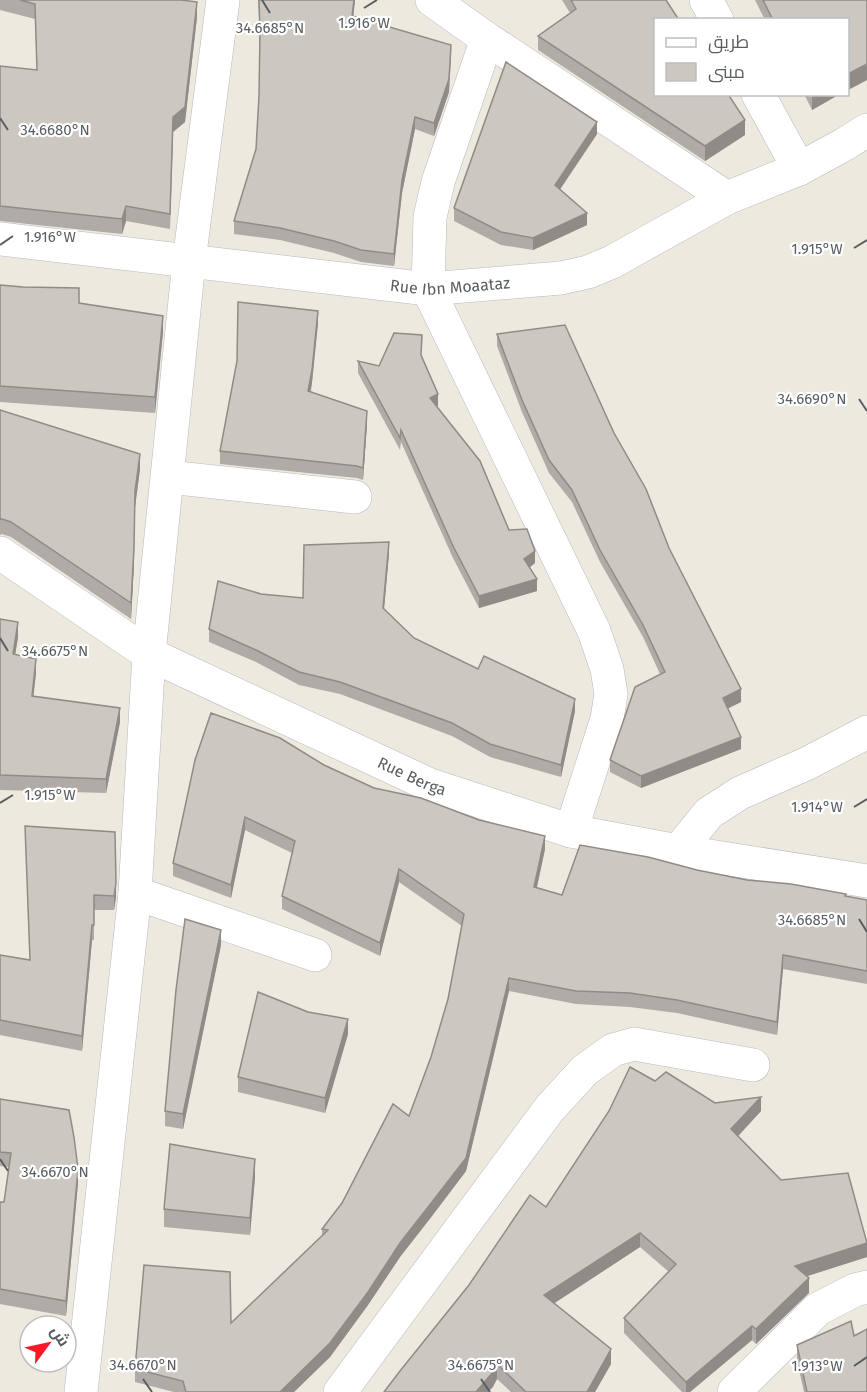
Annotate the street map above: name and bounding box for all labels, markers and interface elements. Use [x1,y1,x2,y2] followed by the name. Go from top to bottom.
[338,14,391,32] text: 1.916°W
[654,18,849,96] legend
[236,19,304,37] text: 34.6685°N
[708,31,749,54] text: طريق
[708,61,745,83] text: مبنى
[20,121,90,139] text: 34.6680°N
[24,228,77,246] text: 1.916°W
[791,240,843,258] text: 1.915°W
[389,273,511,299] street label: Rue Ibn Moaataz
[778,390,846,408] text: 34.6690°N
[22,642,88,660] text: 34.6675°N
[374,753,449,800] street label: Rue Berga
[24,786,76,804] text: 1.915°W
[791,798,844,816] text: 1.914°W
[778,911,846,929] text: 34.6685°N
[21,1163,89,1181] text: 34.6670°N
[18,1314,78,1374] north arrow
[47,1322,74,1350] text: ش
[109,1356,177,1374] text: 34.6670°N
[448,1356,514,1374] text: 34.6675°N
[791,1357,843,1375] text: 1.913°W

